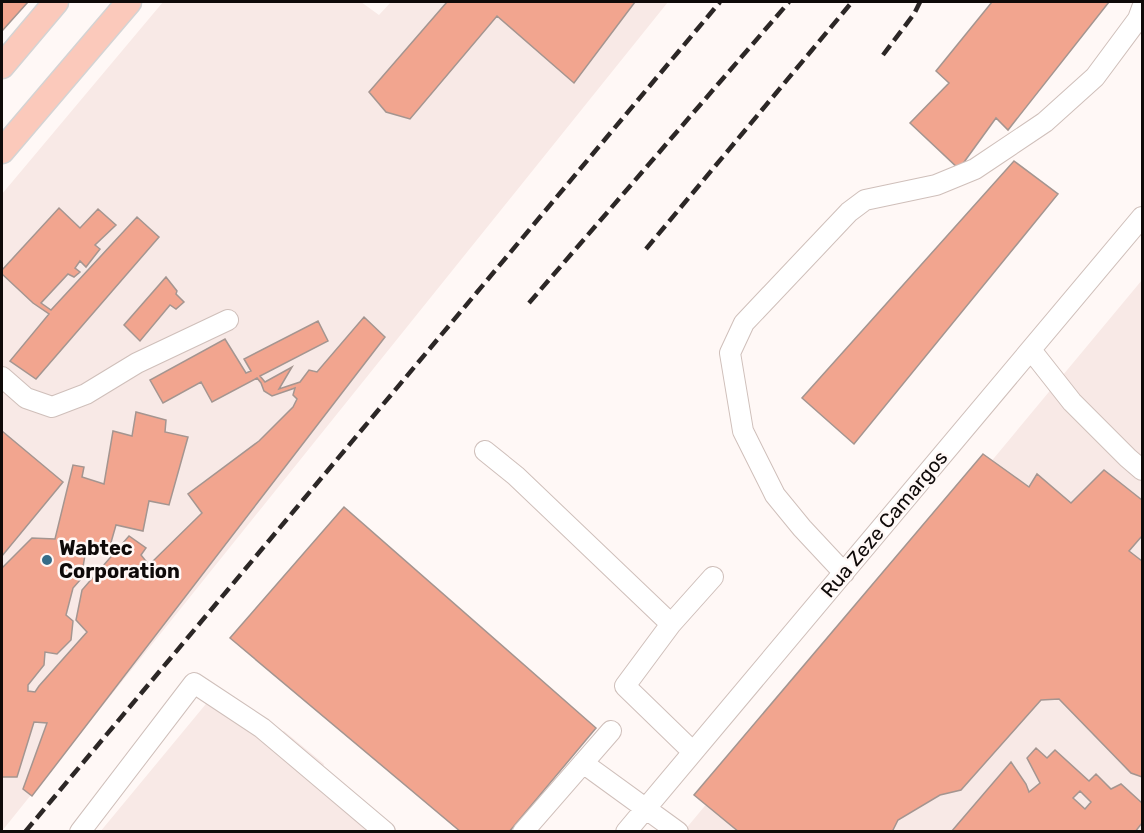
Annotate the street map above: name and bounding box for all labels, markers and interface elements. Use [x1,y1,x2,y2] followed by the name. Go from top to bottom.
[816,446,952,602] street label: Rua Zeze Camargos
[59,536,180,583] place label: Wabtec Corporation
[40,553,54,567] marker: Wabtec Corporation

